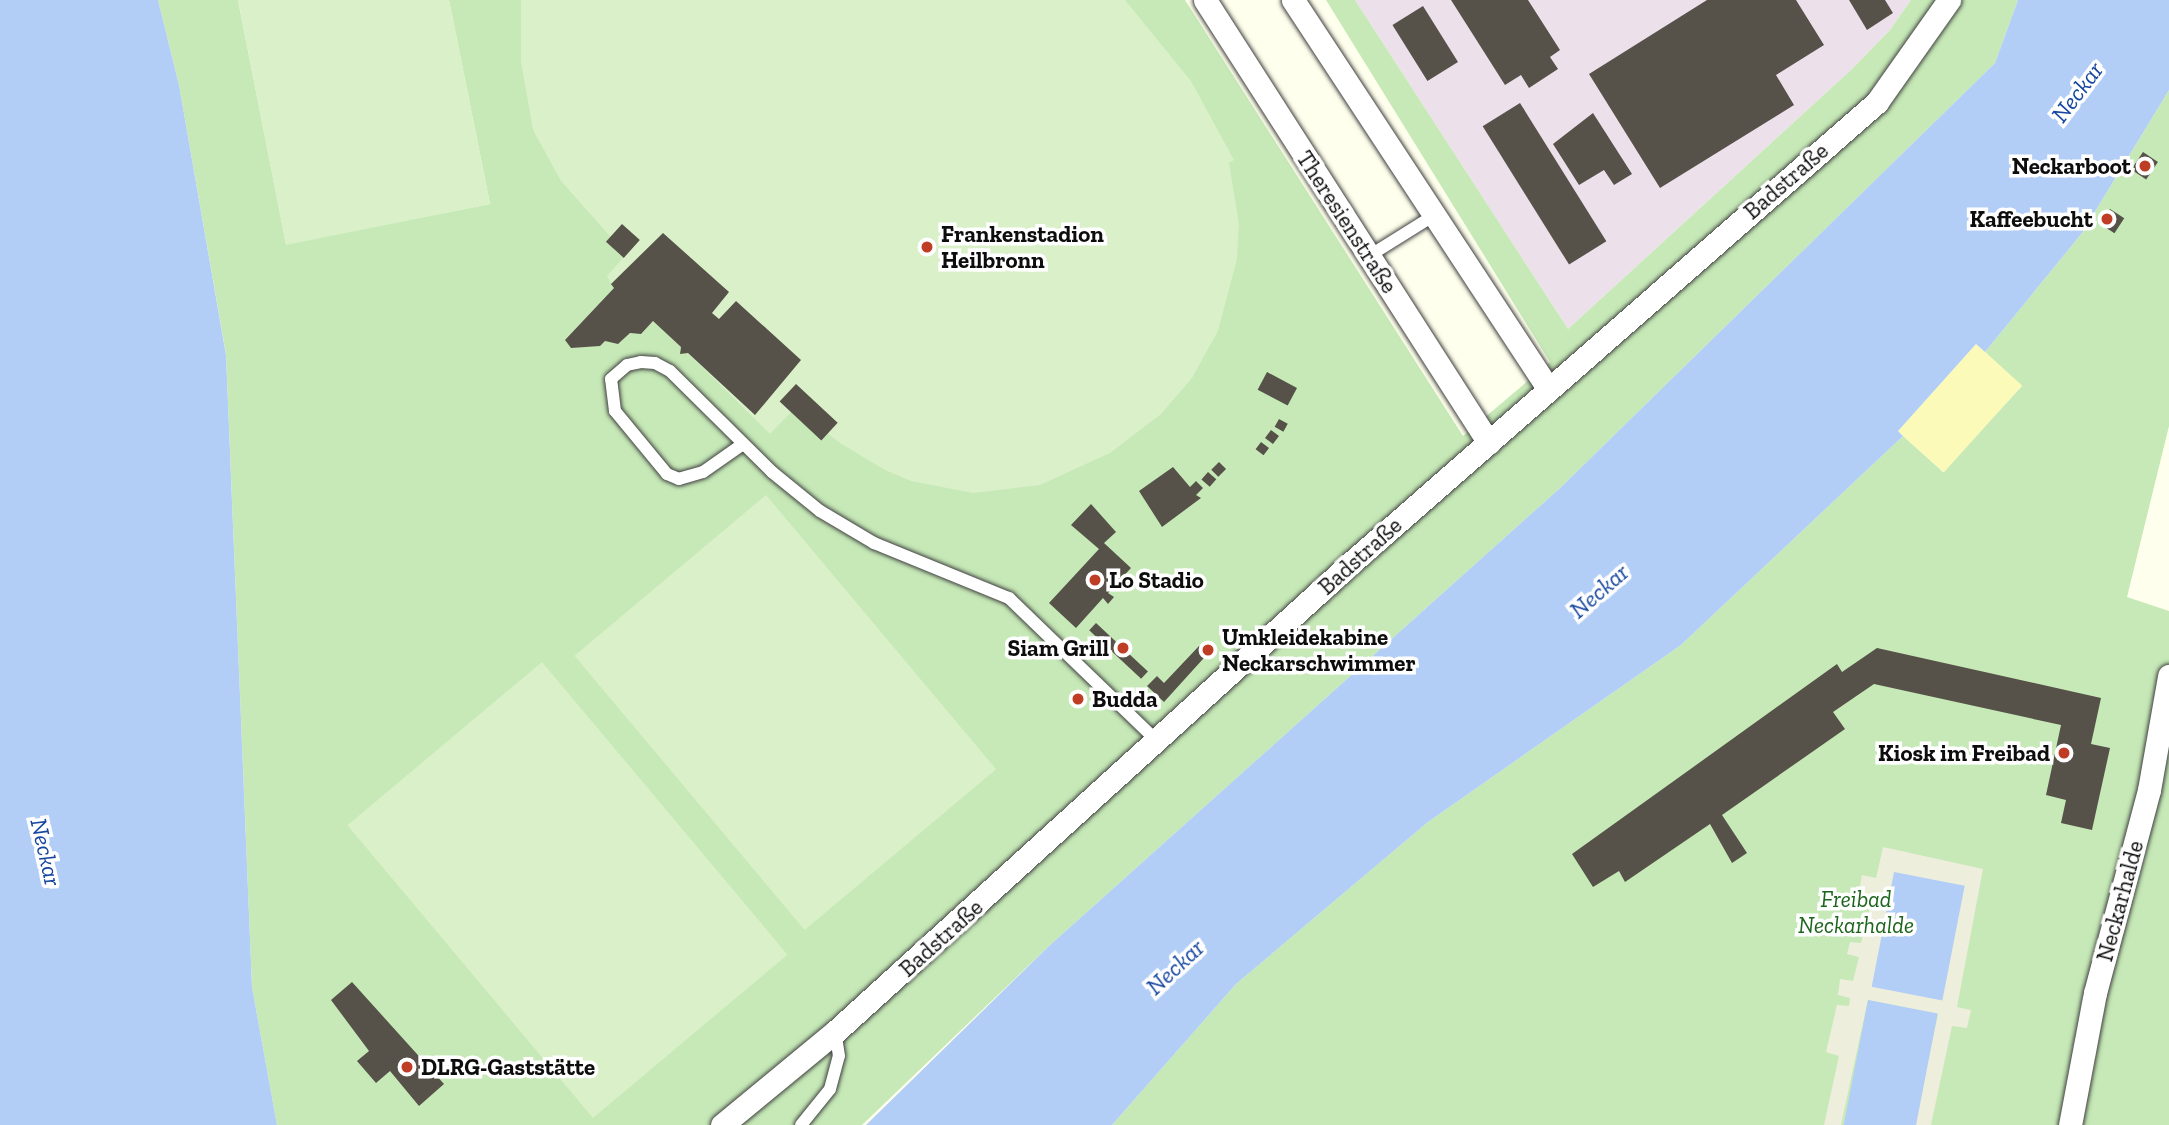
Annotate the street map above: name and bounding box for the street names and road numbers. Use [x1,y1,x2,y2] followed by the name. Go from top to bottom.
[1738,137,1834,225] street label: Badstraße
[1291,146,1403,298] street label: Theresienstraße
[1313,511,1407,601] street label: Badstraße
[2091,838,2149,964] street label: Neckarhalde
[894,893,988,983] street label: Badstraße

